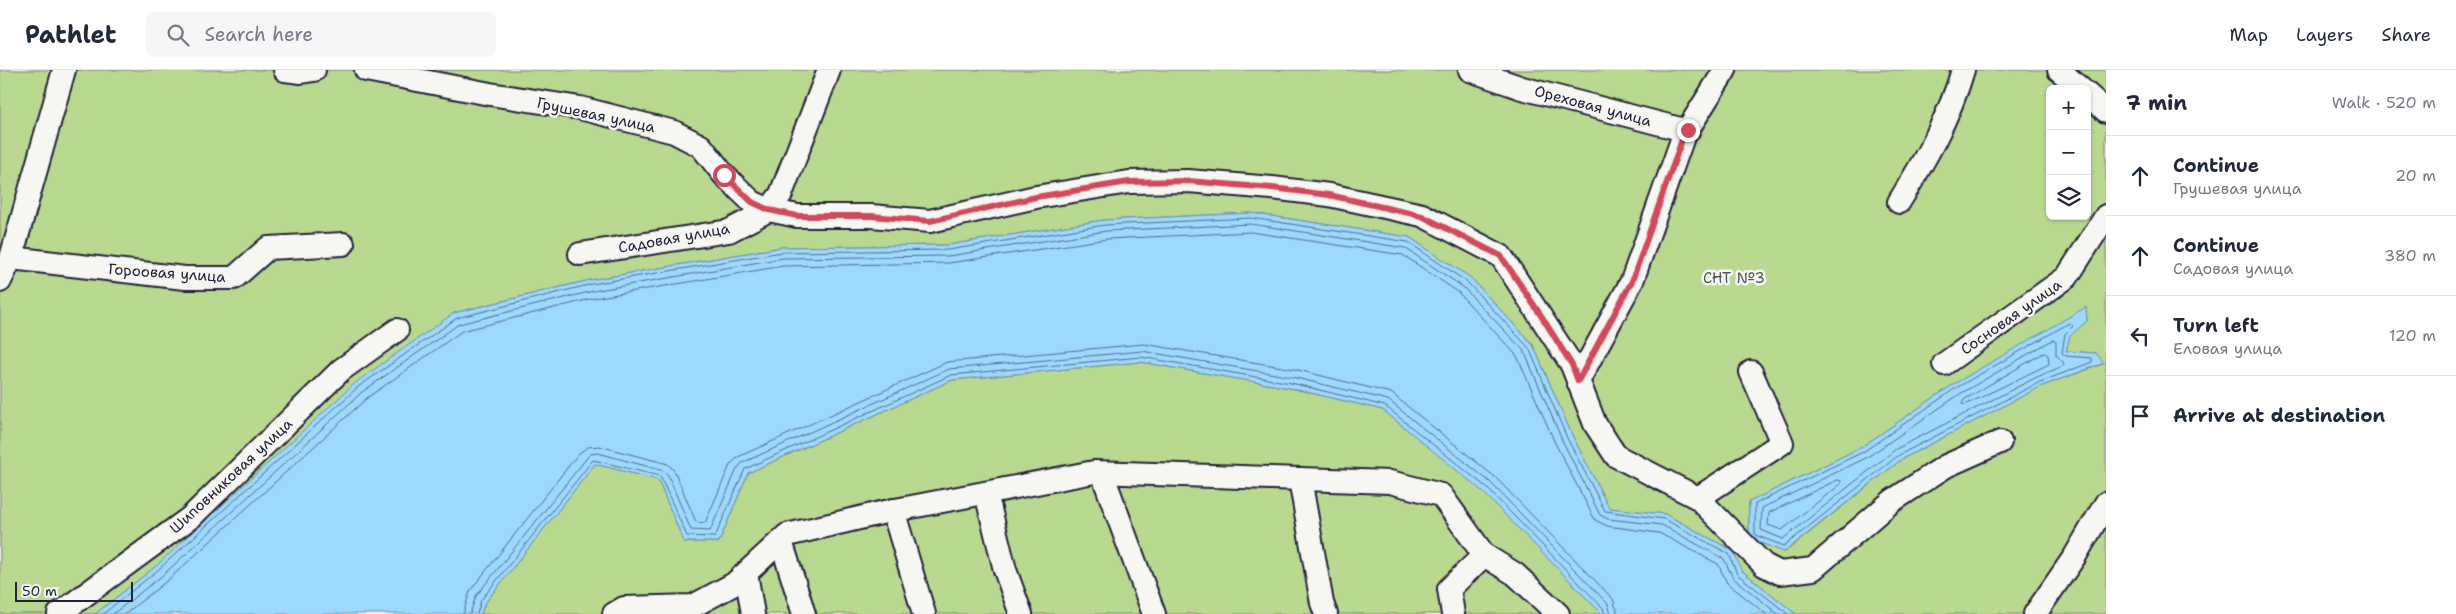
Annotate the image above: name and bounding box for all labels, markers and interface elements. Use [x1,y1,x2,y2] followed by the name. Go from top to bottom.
[146,12,496,57] search box
[25,19,116,51] text: Pathlet
[164,21,192,49] icon: search
[204,22,313,47] text: Search here
[2230,23,2268,47] text: Map
[2296,23,2353,47] text: Layers
[2381,23,2431,47] text: Share
[1532,81,1654,131] street label: Ореховая улица
[2046,85,2091,220] map controls
[2046,85,2091,130] button: +
[2126,89,2187,117] text: 7 min
[2332,92,2436,113] text: Walk · 520 m
[535,93,658,137] street label: Грушевая улица
[1677,119,1700,142] route end
[2046,130,2091,175] button: −
[2173,153,2259,178] text: Continue
[2126,162,2154,190] icon: ahead
[713,164,736,187] route start
[2395,165,2436,186] text: 20 m
[2046,175,2091,220] button: layers
[2173,178,2302,199] text: Грушевая улица
[617,218,732,258] street label: Садовая улица
[2173,233,2259,258] text: Continue
[2126,242,2154,270] icon: ahead
[2384,245,2436,266] text: 380 m
[2173,258,2293,279] text: Садовая улица
[108,259,227,287] street label: Гороовая улица
[1703,268,1765,288] park label: СНТ №3
[1957,274,2066,359] street label: Сосновая улица
[2173,313,2259,338] text: Turn left
[2126,322,2154,350] icon: left
[2389,325,2436,346] text: 120 m
[2173,338,2282,359] text: Еловая улица
[2126,402,2154,430] icon: arrive
[2173,403,2385,428] text: Arrive at destination
[165,413,297,538] street label: Шиповниковая улица
[15,579,132,602] scale bar
[22,582,57,600] text: 50 m

